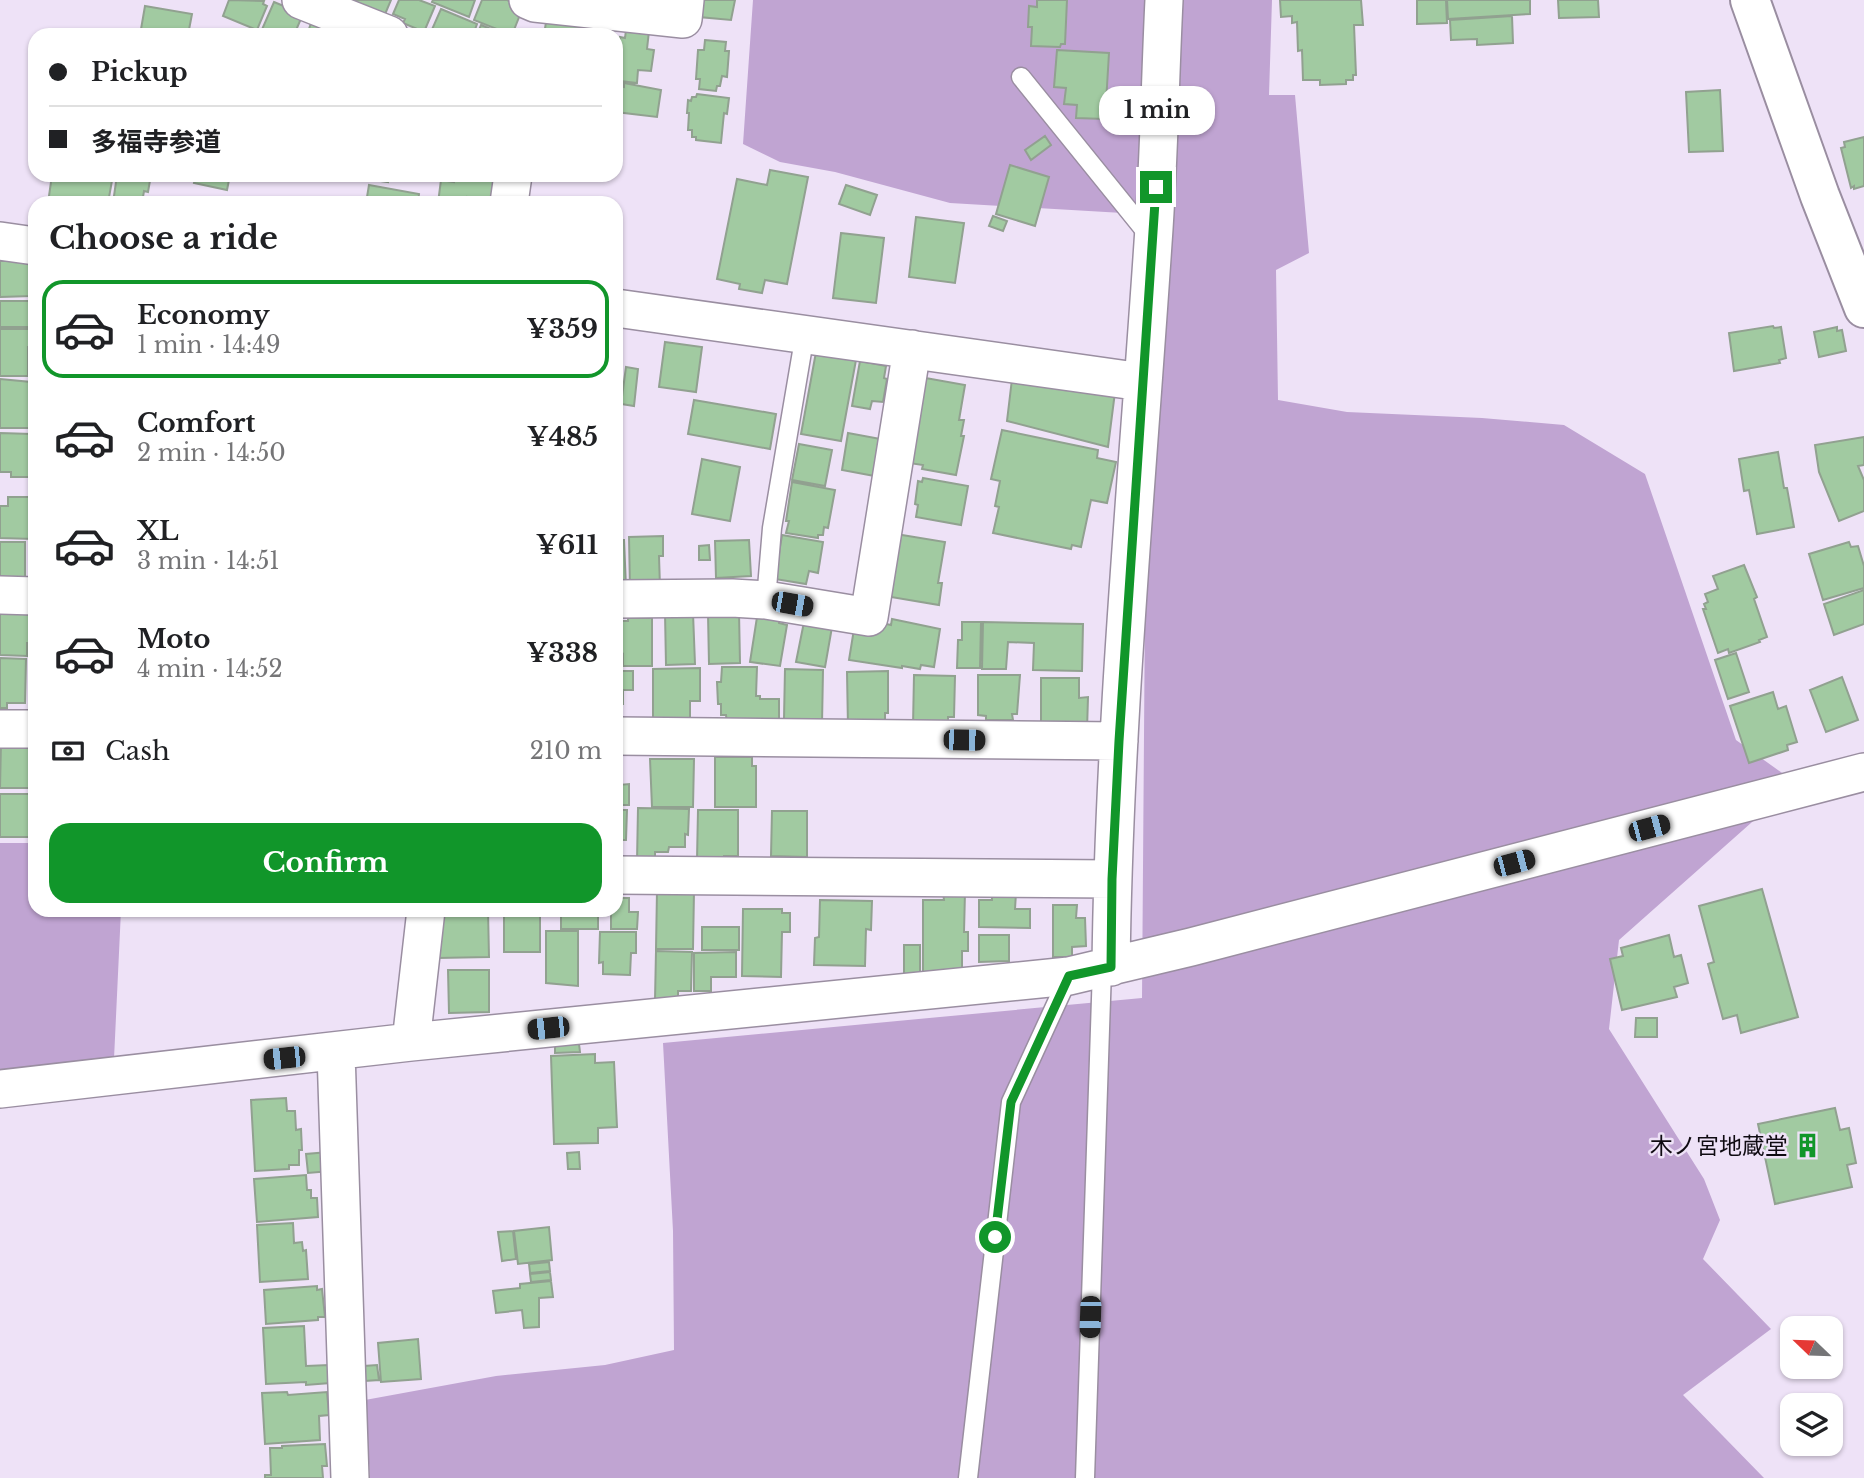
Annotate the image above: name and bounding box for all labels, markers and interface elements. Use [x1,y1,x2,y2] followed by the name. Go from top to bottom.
[91,56,188,88] text: Pickup
[1098,86,1214,134] callout: 1 min
[1124,96,1190,124] text: 1 min
[91,126,221,158] text: 多福寺参道
[1140,171,1172,203] route end
[49,218,278,258] text: Choose a ride
[53,298,116,361] icon: car
[137,299,270,331] text: Economy
[526,313,598,345] text: ¥359
[137,331,281,359] text: 1 min · 14:49
[53,406,116,469] icon: car
[137,407,255,439] text: Comfort
[527,421,598,453] text: ¥485
[137,439,286,467] text: 2 min · 14:50
[53,514,116,577] icon: car
[137,515,179,547] text: XL
[536,529,598,561] text: ¥611
[137,547,280,575] text: 3 min · 14:51
[770,590,815,618] car
[53,622,116,685] icon: car
[137,623,210,655] text: Moto
[526,637,598,669] text: ¥338
[137,655,283,683] text: 4 min · 14:52
[943,729,986,751] car
[49,732,87,770] icon: cash
[105,735,170,767] text: Cash
[530,737,602,765] text: 210 m
[1626,812,1673,844] car
[49,823,602,903] button: Confirm
[1491,847,1538,879] car
[527,1015,570,1041] car
[263,1045,306,1071] car
[1650,1132,1788,1160] place label: 木ノ宮地蔵堂
[1794,1132,1822,1160] building icon: 木ノ宮地蔵堂
[979,1221,1011,1253] route start
[1079,1296,1102,1338] car
[1780,1316,1843,1379] north arrow
[1780,1316,1843,1456] map controls
[1780,1393,1843,1456] button: layers

